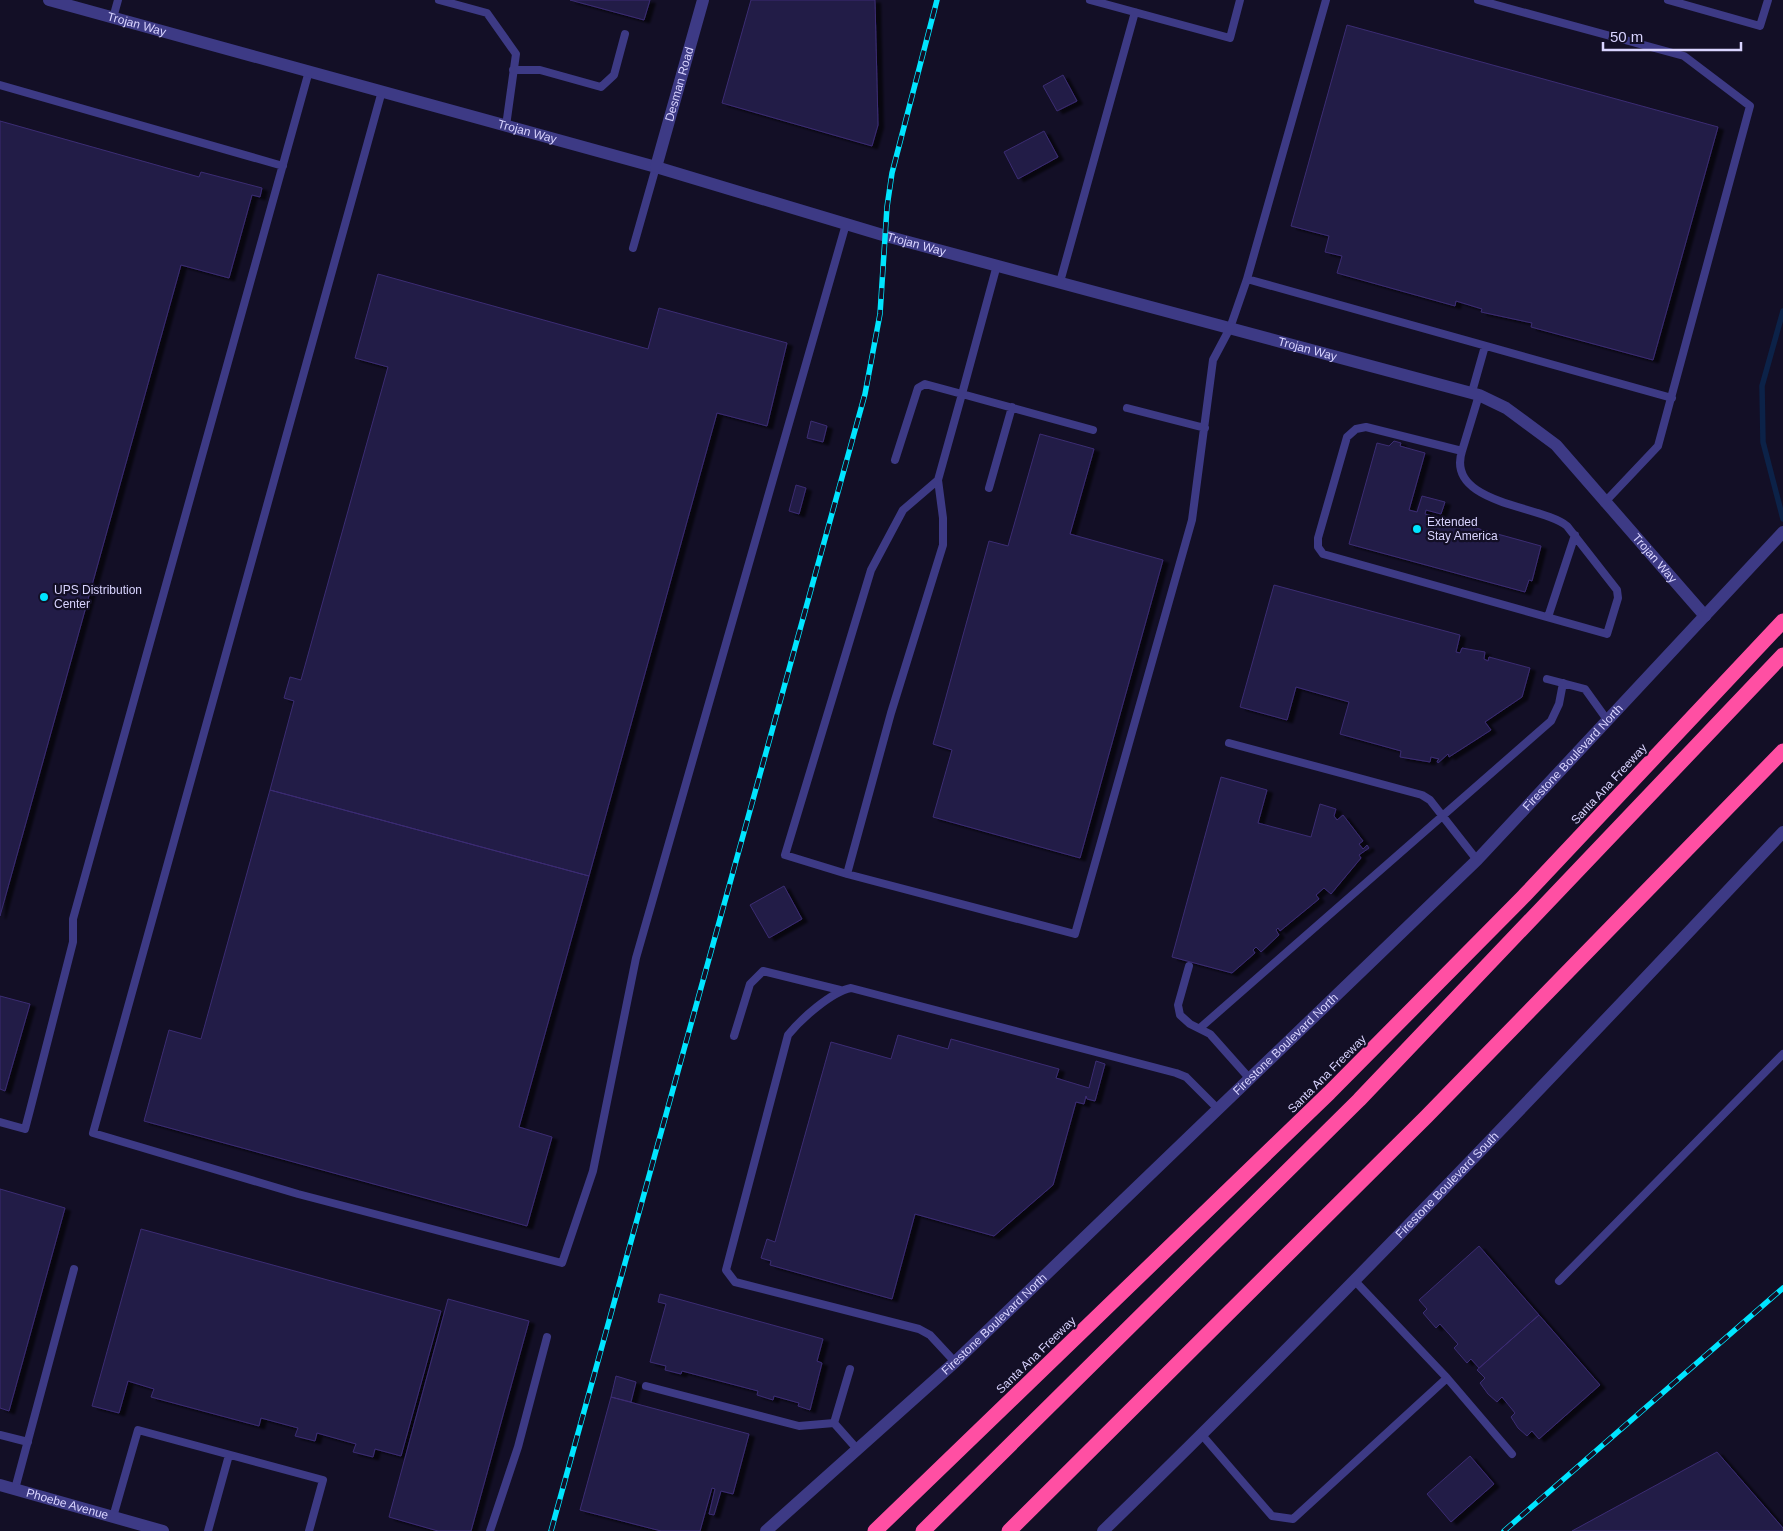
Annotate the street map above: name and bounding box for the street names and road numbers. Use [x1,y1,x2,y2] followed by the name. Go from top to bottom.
[106,9,168,39] street label: Trojan Way
[662,45,696,123] street label: Desman Road
[496,117,558,146] street label: Trojan Way
[885,230,947,259] street label: Trojan Way
[1276,334,1338,364] street label: Trojan Way
[1630,531,1680,586] street label: Trojan Way
[1520,701,1626,814] street label: Firestone Boulevard North
[1568,741,1650,827] street label: Santa Ana Freeway
[1230,991,1341,1098] street label: Firestone Boulevard North
[1285,1032,1369,1116] street label: Santa Ana Freeway
[1393,1129,1502,1241] street label: Firestone Boulevard South
[939,1271,1050,1378] street label: Firestone Boulevard North
[993,1314,1079,1396] street label: Santa Ana Freeway
[25,1486,110,1522] street label: Phoebe Avenue

